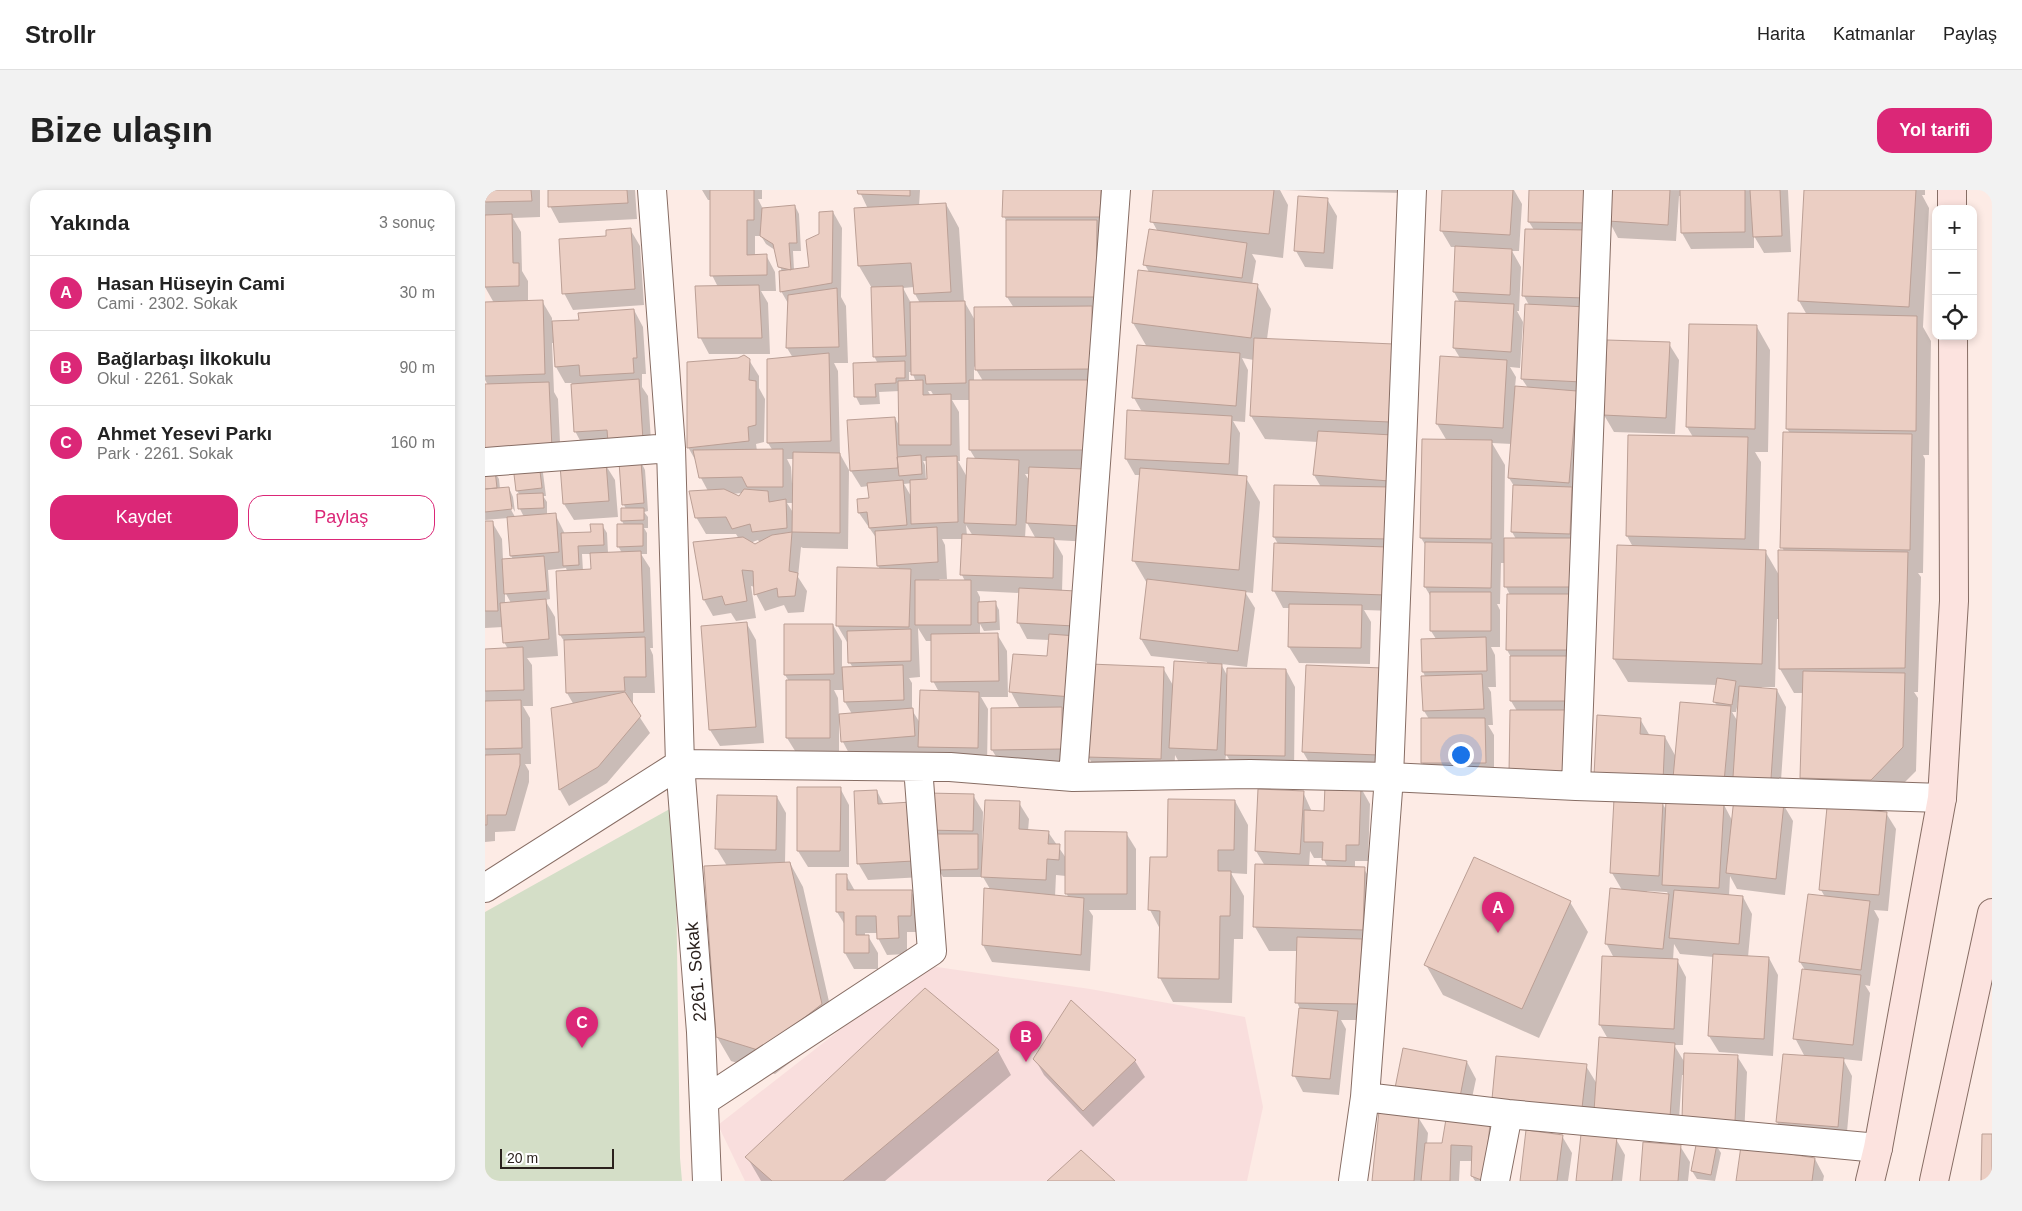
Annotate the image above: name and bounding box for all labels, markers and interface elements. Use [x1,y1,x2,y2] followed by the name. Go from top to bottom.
[25,21,96,48] text: Strollr
[1757,24,1805,44] text: Harita
[1833,24,1915,44] text: Katmanlar
[1943,24,1997,44] text: Paylaş
[1877,108,1992,153] button: Yol tarifi
[30,110,213,149] text: Bize ulaşın
[1932,205,1977,340] map controls
[1932,205,1977,250] button: +
[50,211,129,234] text: Yakında
[379,214,435,231] text: 3 sonuç
[1932,250,1977,295] button: −
[97,273,285,294] text: Hasan Hüseyin Cami
[60,284,72,301] text: A
[399,284,435,301] text: 30 m
[97,295,238,312] text: Cami · 2302. Sokak
[1932,295,1977,340] button: locate
[97,348,271,369] text: Bağlarbaşı İlkokulu
[60,359,72,376] text: B
[399,359,435,376] text: 90 m
[97,370,233,387] text: Okul · 2261. Sokak
[97,423,272,444] text: Ahmet Yesevi Parkı
[60,434,72,451] text: C
[391,434,435,451] text: 160 m
[97,445,233,462] text: Park · 2261. Sokak
[50,495,238,540] button: Kaydet
[248,495,435,540] button: Paylaş
[1448,742,1474,768] your location
[1482,892,1514,933] pin: A
[682,920,710,1023] street label: 2261. Sokak
[566,1007,598,1048] pin: C
[1010,1021,1042,1062] pin: B
[500,1146,614,1169] scale bar
[507,1150,538,1166] text: 20 m

